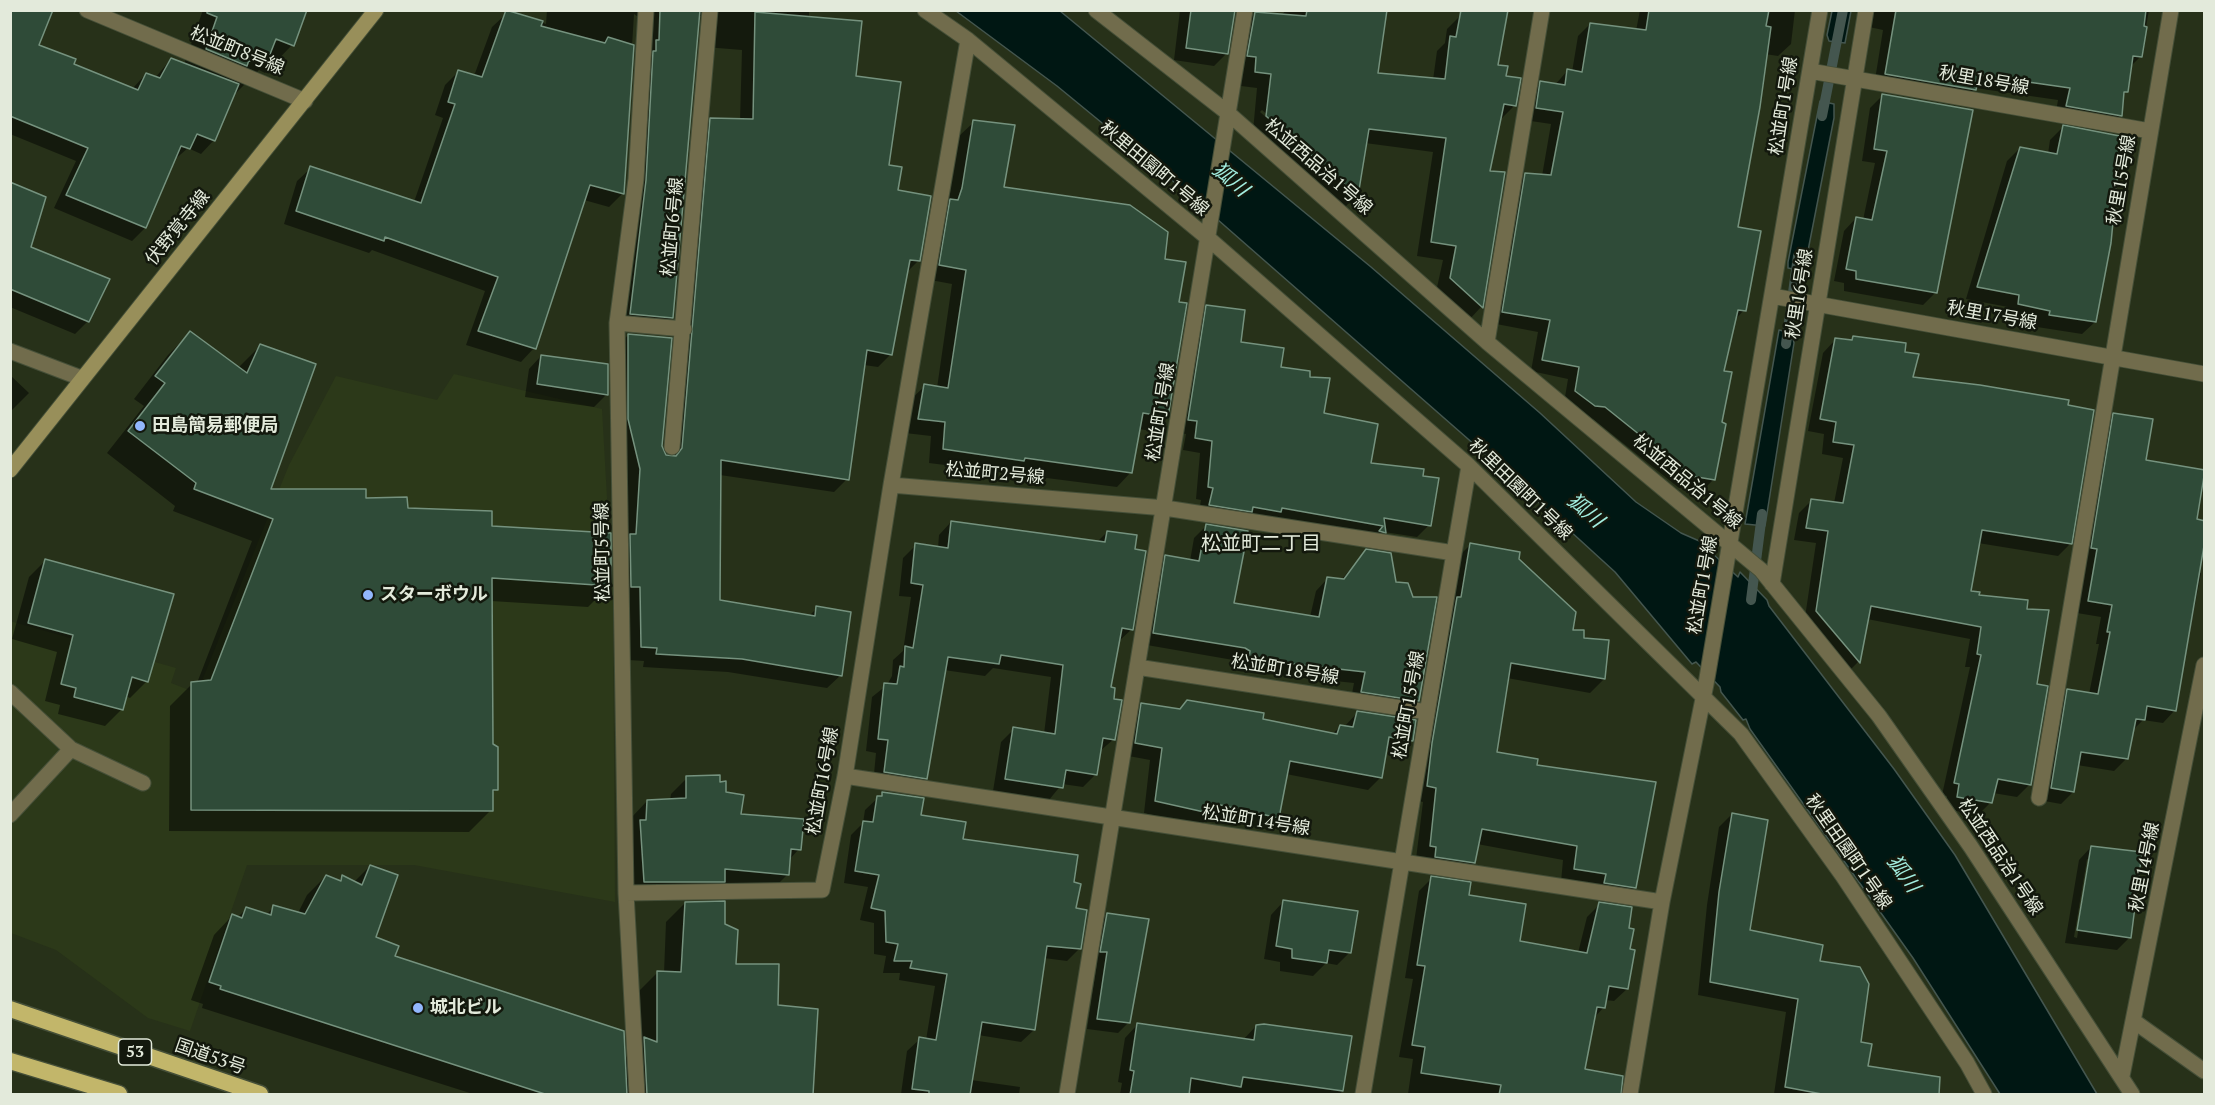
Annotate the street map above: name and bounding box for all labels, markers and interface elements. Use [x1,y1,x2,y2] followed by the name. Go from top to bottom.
[187,22,287,80] street label: 松並町8号線
[1766,55,1802,157] street label: 松並町1号線
[1937,62,2031,100] street label: 秋里18号線
[1260,114,1376,220] street label: 松並西品治1号線
[1095,117,1213,221] street label: 秋里田園町1号線
[2103,133,2141,227] street label: 秋里15号線
[1207,158,1253,202] water label: 狐川
[658,176,688,278] street label: 松並町6号線
[141,186,215,270] street label: 伏野覚寺線
[1782,247,1818,341] street label: 秋里16号線
[1945,297,2039,335] street label: 秋里17号線
[1143,361,1179,463] street label: 松並町1号線
[152,415,278,437] place label: 田島簡易郵便局
[133,419,147,433] marker: 田島簡易郵便局
[1628,430,1746,534] street label: 松並西品治1号線
[1464,435,1576,545] street label: 秋里田園町1号線
[944,459,1046,489] street label: 松並町2号線
[1562,489,1608,533] water label: 狐川
[591,502,615,602] street label: 松並町5号線
[1201,532,1321,556] district label: 松並町二丁目
[1684,534,1722,636] street label: 松並町1号線
[380,584,488,606] place label: スターボウル
[361,588,375,602] marker: スターボウル
[1389,649,1429,761] street label: 松並町15号線
[1229,651,1341,689] street label: 松並町18号線
[803,725,843,837] street label: 松並町16号線
[1800,790,1896,914] street label: 秋里田園町1号線
[1953,795,2047,919] street label: 松並西品治1号線
[1200,802,1312,840] street label: 松並町14号線
[2126,820,2164,914] street label: 秋里14号線
[1882,851,1924,897] water label: 狐川
[430,997,502,1019] place label: 城北ビル
[411,1001,425,1015] marker: 城北ビル
[172,1035,248,1079] street label: 国道53号
[118,1039,152,1065] road number: 53

